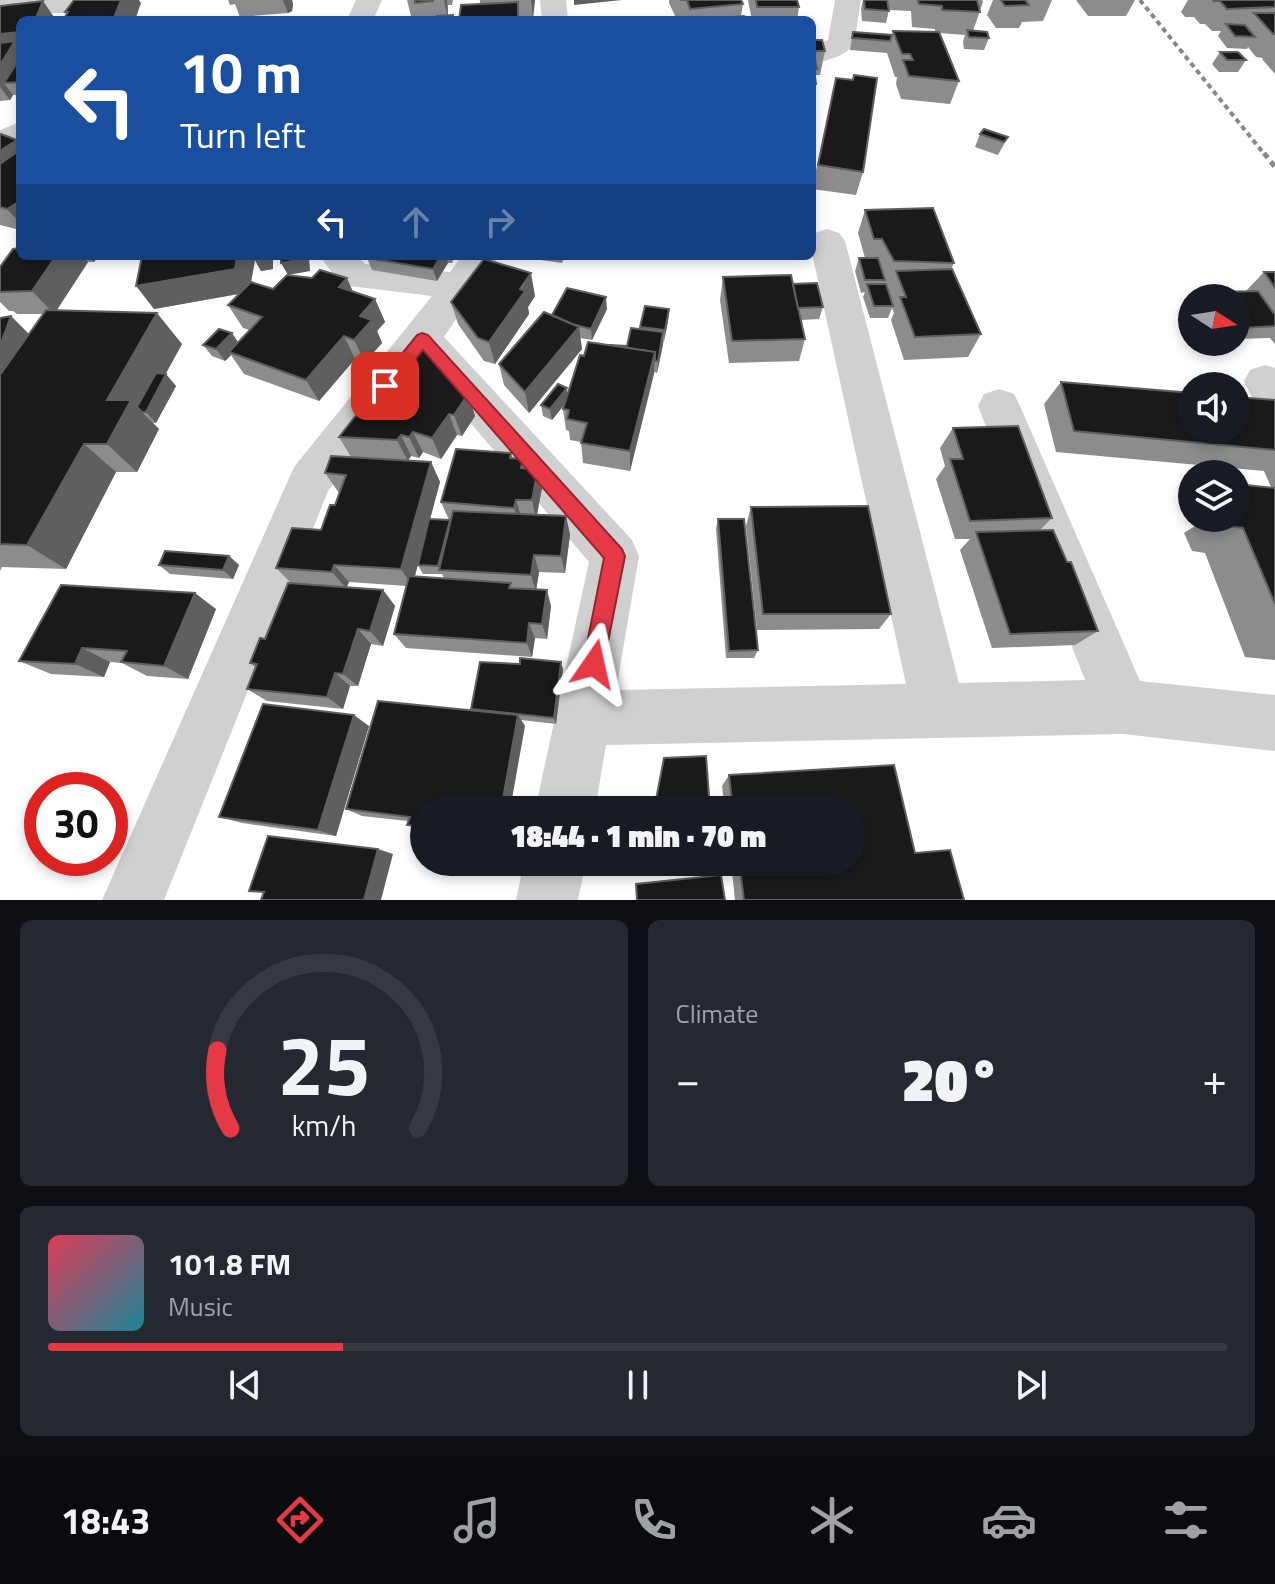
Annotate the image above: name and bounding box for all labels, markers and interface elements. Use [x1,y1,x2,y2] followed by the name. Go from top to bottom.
[180,30,302,115] text: 10 m
[48,48,152,152] icon: left
[180,107,306,162] text: Turn left
[310,200,354,244] icon: left
[394,200,438,244] icon: ahead
[478,200,522,244] icon: right
[1178,284,1250,356] north arrow
[1178,284,1250,532] map controls
[351,352,419,420] pin
[363,364,407,408] icon: arrive
[1178,372,1250,444] button: sound
[1178,460,1250,532] button: layers
[552,622,636,706] position arrow
[24,772,128,876] speed limit sign: 30
[510,813,766,859] text: 18:44 · 1 min · 70 m
[676,994,758,1033] text: Climate
[277,1001,370,1127] text: 25
[902,1033,1001,1124] text: 20°
[676,1045,700,1112] text: −
[1202,1045,1227,1112] text: +
[291,1104,356,1147] text: km/h
[168,1241,291,1287] text: 101.8 FM
[168,1287,233,1326] text: Music
[223,1363,267,1407] icon: previous
[616,1363,660,1407] icon: pause
[1009,1363,1053,1407] icon: next
[272,1492,328,1548] icon: directions
[449,1492,505,1548] icon: music
[626,1492,682,1548] icon: phone
[804,1492,860,1548] icon: climate
[981,1492,1037,1548] icon: car
[1158,1492,1214,1548] icon: filters
[61,1493,151,1548] text: 18:43

